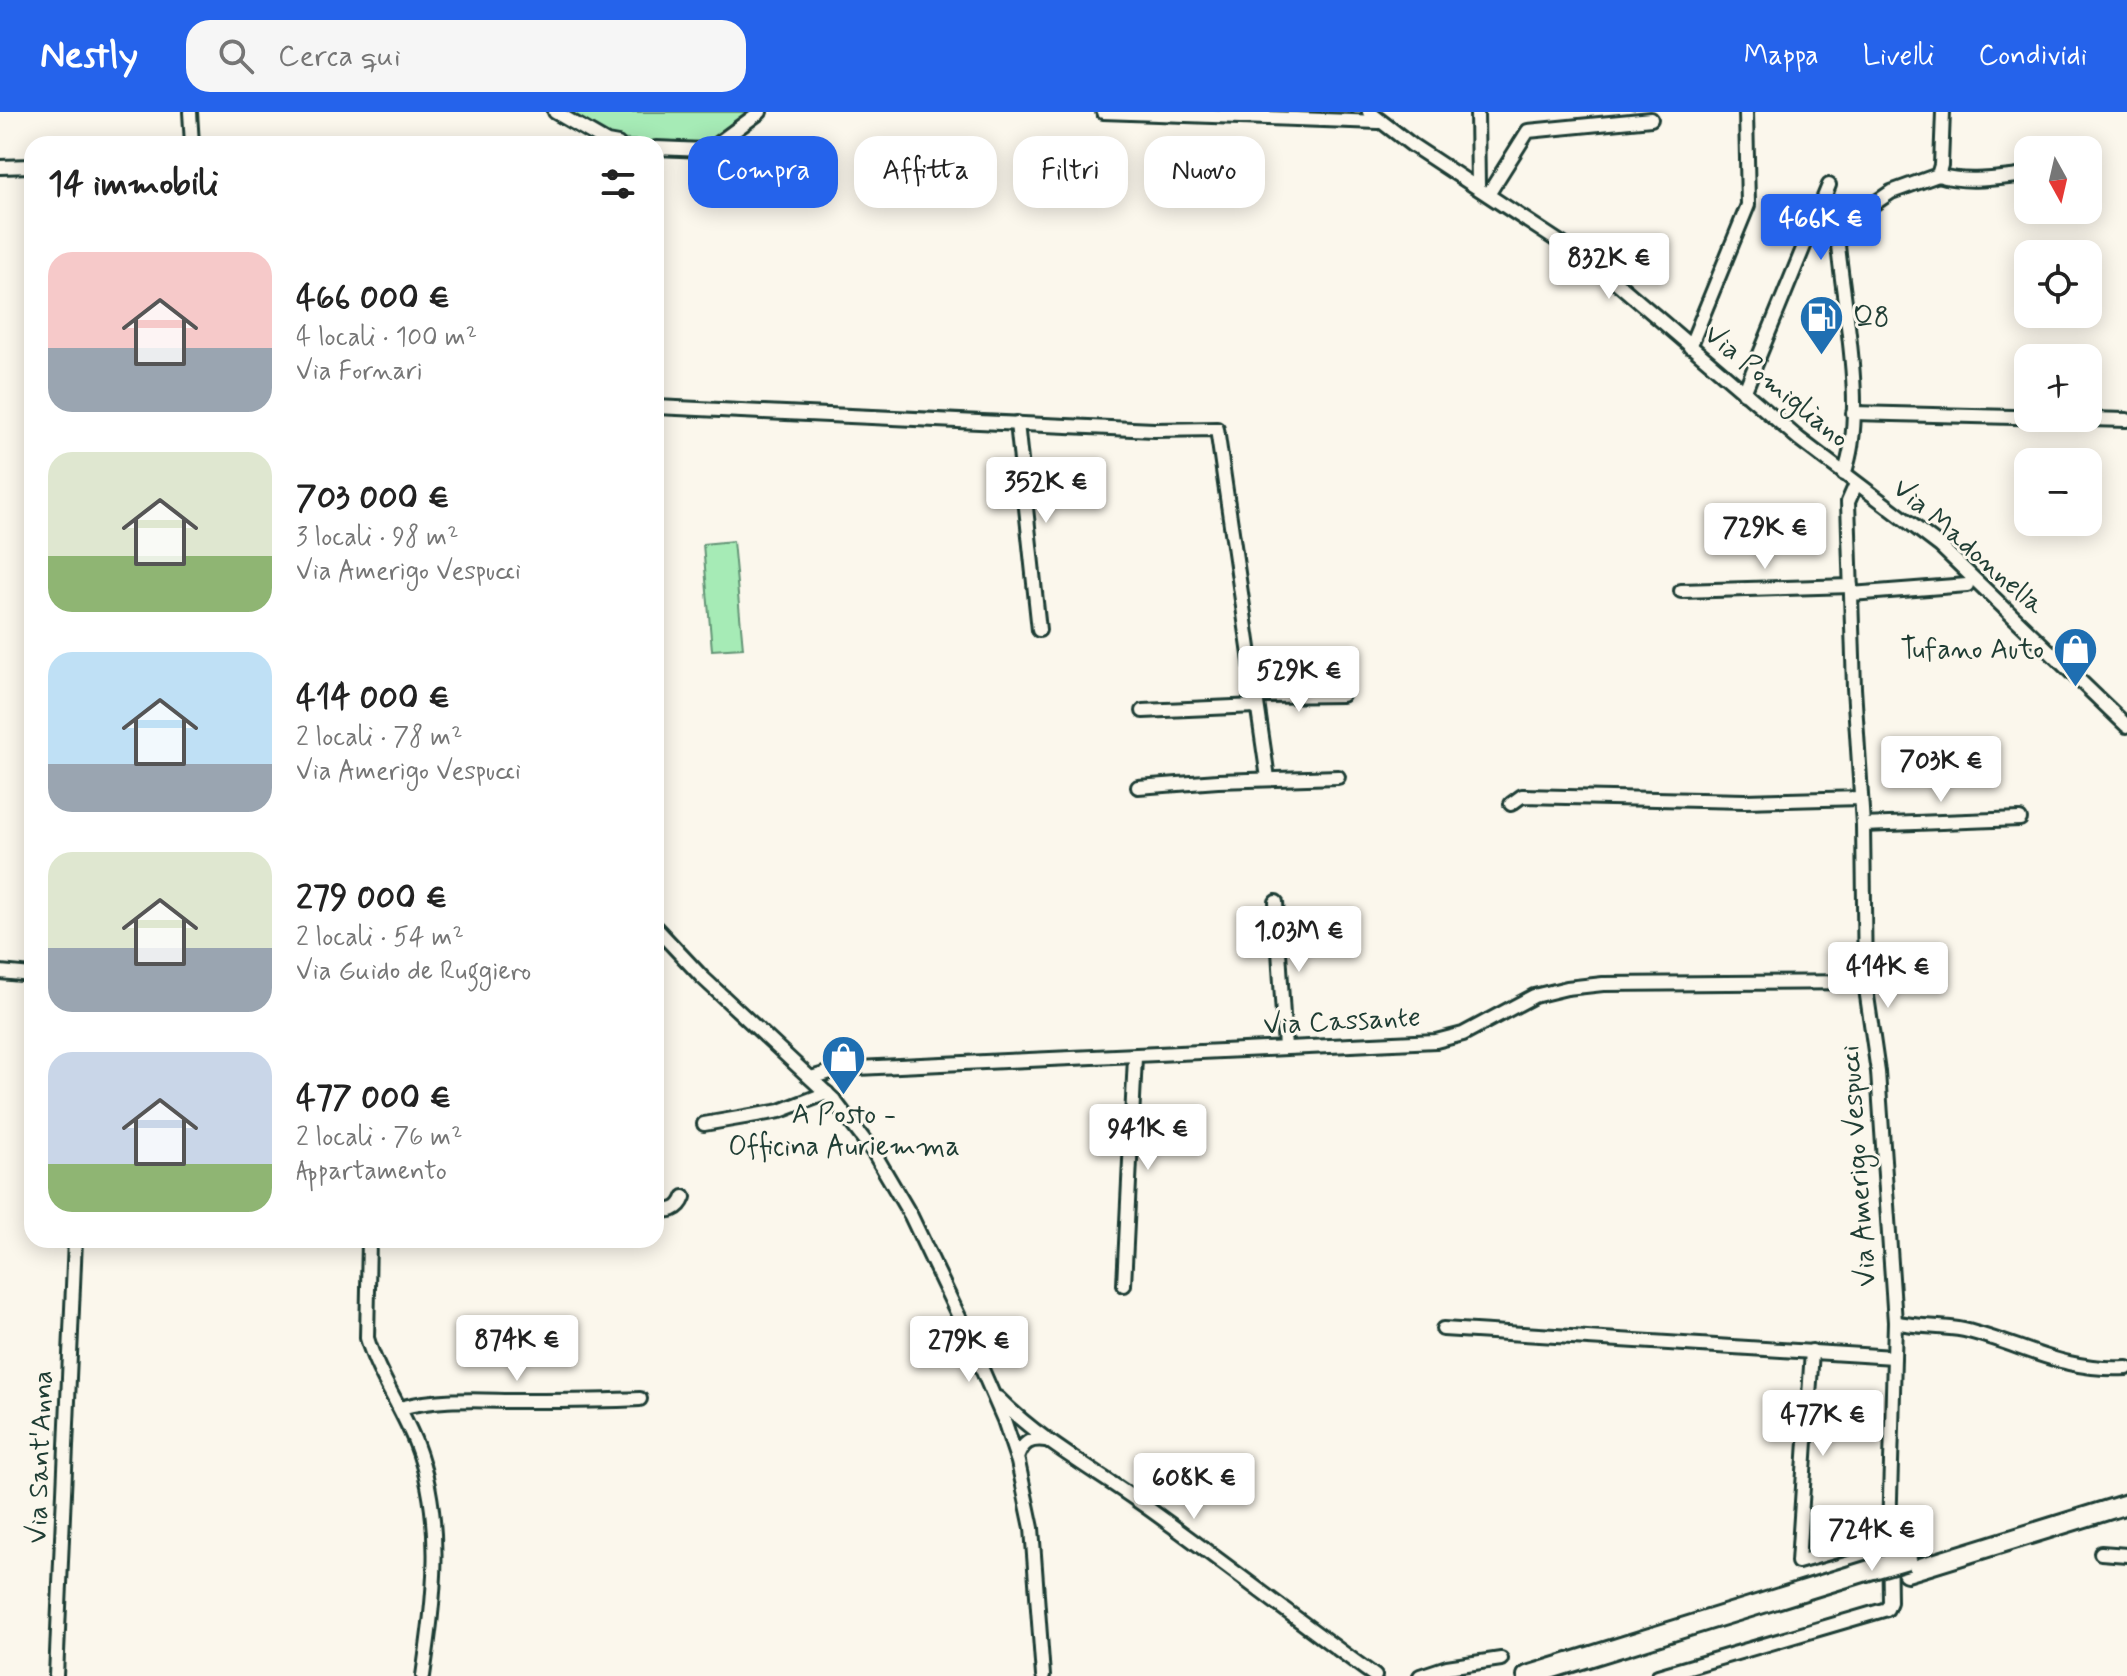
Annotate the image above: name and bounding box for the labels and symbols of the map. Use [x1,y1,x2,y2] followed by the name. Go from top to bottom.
[2014,136,2102,224] north arrow
[1756,194,1886,262] pin: 466K €
[1544,233,1674,301] pin: 832K €
[1798,294,1846,357] fuel station icon: Q8
[1853,300,1890,337] place label: Q8
[1694,317,1856,459] street label: Via Pomigliano
[981,457,1111,525] pin: 352K €
[1884,471,2052,623] street label: Via Madonnella
[1700,503,1830,571] pin: 729K €
[2051,626,2099,689] shop icon: Tufano Auto
[1900,632,2044,669] place label: Tufano Auto
[1234,646,1364,714] pin: 529K €
[1876,736,2006,804] pin: 703K €
[1225,906,1373,974] pin: 1.03M €
[1823,942,1953,1010] pin: 414K €
[1262,999,1422,1045] street label: Via Cassante
[820,1034,868,1097] shop icon: A Posto - Officina Auriemma
[1832,1044,1888,1288] street label: Via Amerigo Vespucci
[728,1097,960,1166] place label: A Posto - Officina Auriemma
[1083,1104,1213,1172] pin: 941K €
[452,1315,582,1383] pin: 874K €
[904,1316,1034,1384] pin: 279K €
[19,1370,63,1544] street label: Via Sant'Anna
[1758,1390,1888,1458] pin: 477K €
[1129,1453,1259,1521] pin: 608K €
[1807,1505,1937,1573] pin: 724K €

